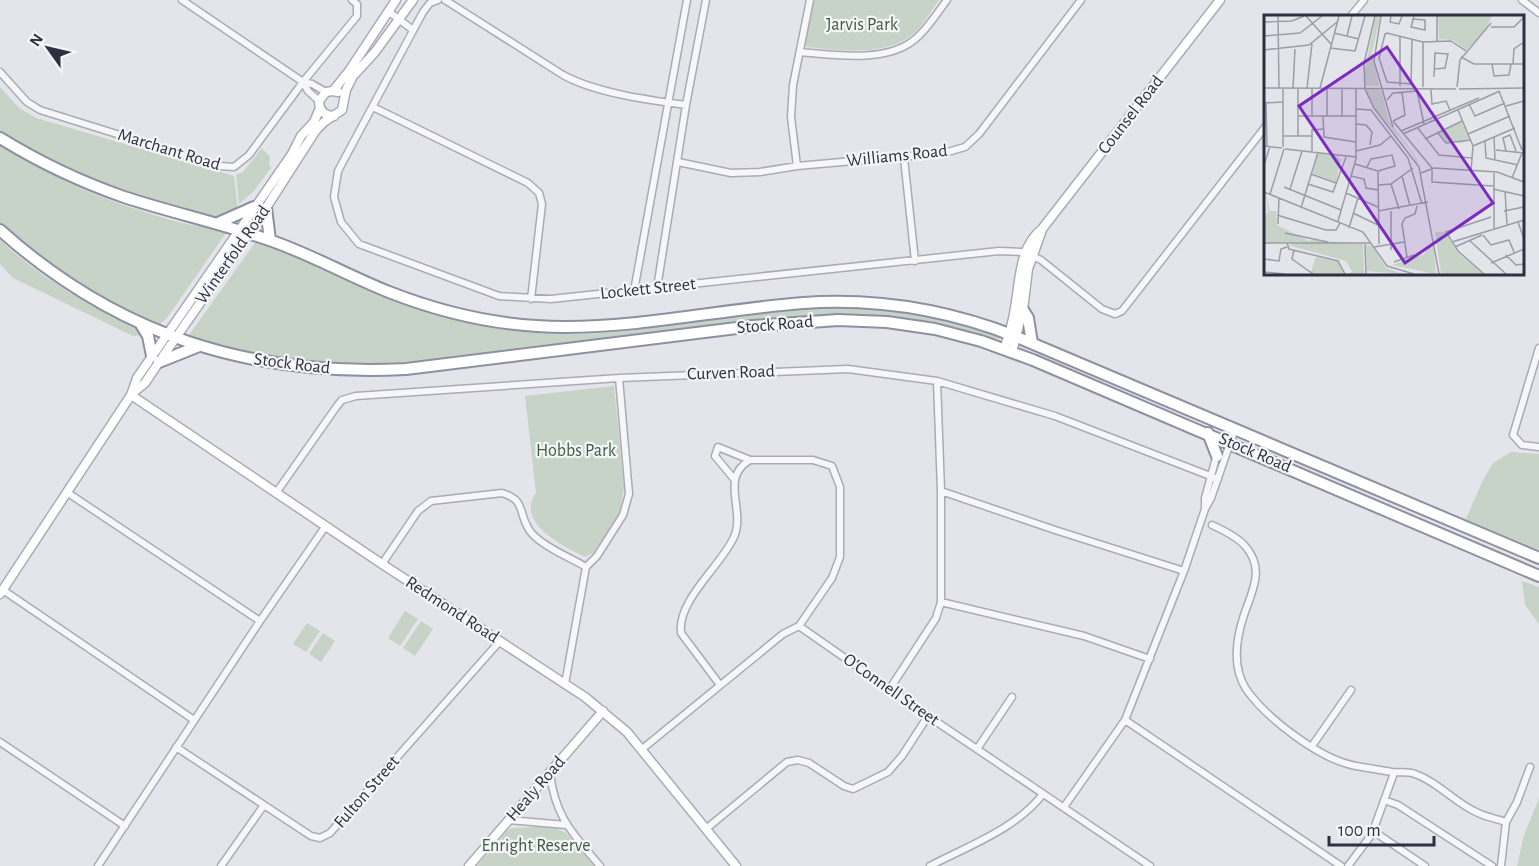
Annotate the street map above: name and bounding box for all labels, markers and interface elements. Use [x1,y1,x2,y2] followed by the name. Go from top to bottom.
[1264,15,1524,274] inset map
[826,16,899,34] park label: Jarvis Park
[18,18,78,78] north arrow
[27,31,46,49] text: N
[1095,72,1167,158] street label: Counsel Road
[116,126,222,174] street label: Marchant Road
[846,142,948,170] street label: Williams Road
[192,202,274,308] street label: Winterfold Road
[599,275,697,303] street label: Lockett Street
[736,313,814,337] street label: Stock Road
[253,350,331,378] street label: Stock Road
[687,362,775,384] street label: Curven Road
[1216,430,1294,476] street label: Stock Road
[536,442,617,460] park label: Hobbs Park
[402,573,502,647] street label: Redmond Road
[840,650,942,730] street label: O'Connell Street
[331,752,403,832] street label: Fulton Street
[503,753,569,825] street label: Healy Road
[1329,809,1434,847] scale bar
[1338,822,1381,840] text: 100 m
[482,837,590,855] park label: Enright Reserve

